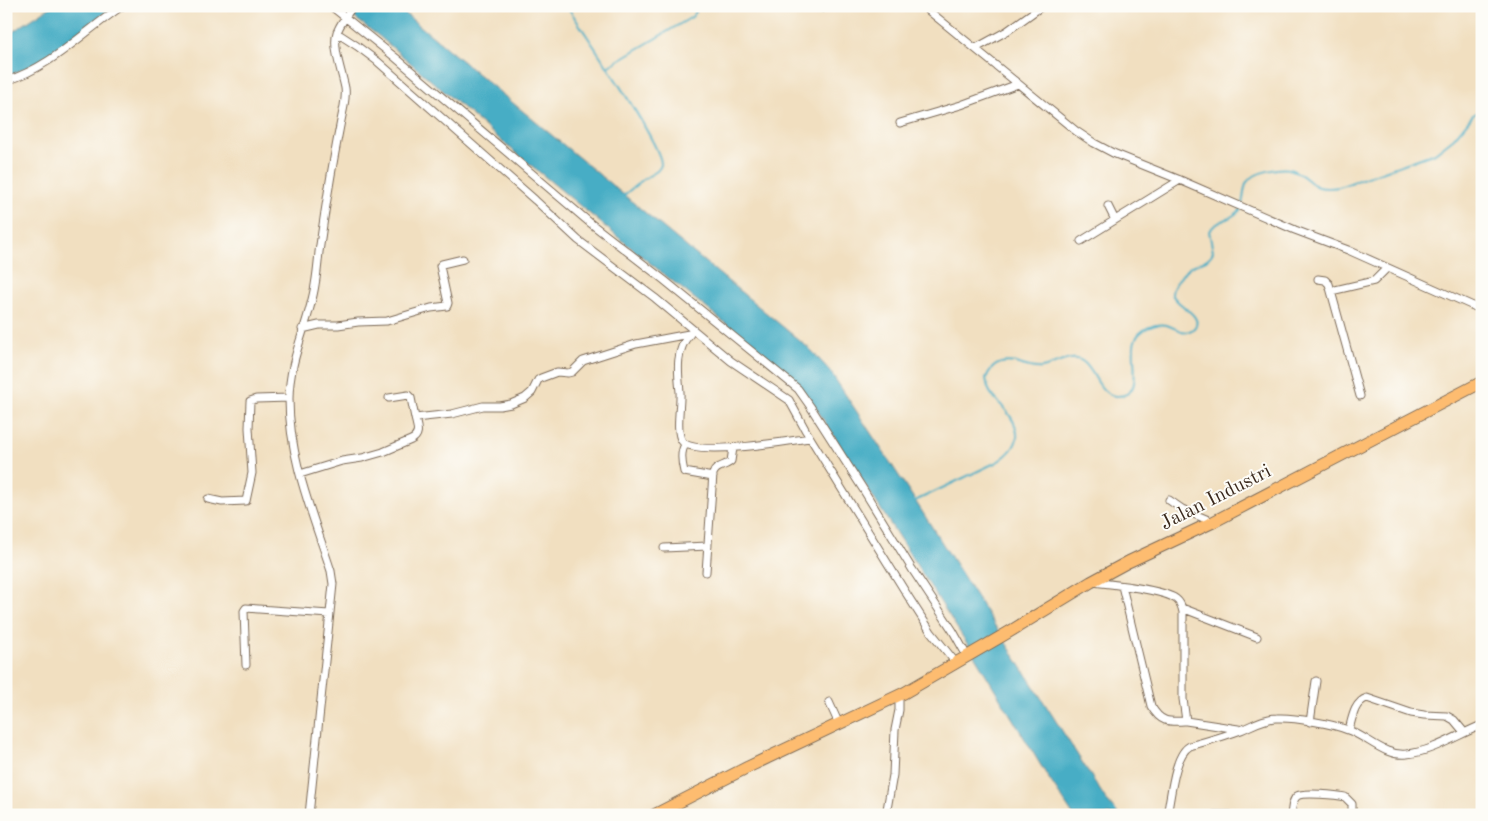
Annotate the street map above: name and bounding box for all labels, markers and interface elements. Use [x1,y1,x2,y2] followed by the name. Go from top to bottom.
[1157,462,1275,534] street label: Jalan Industri

